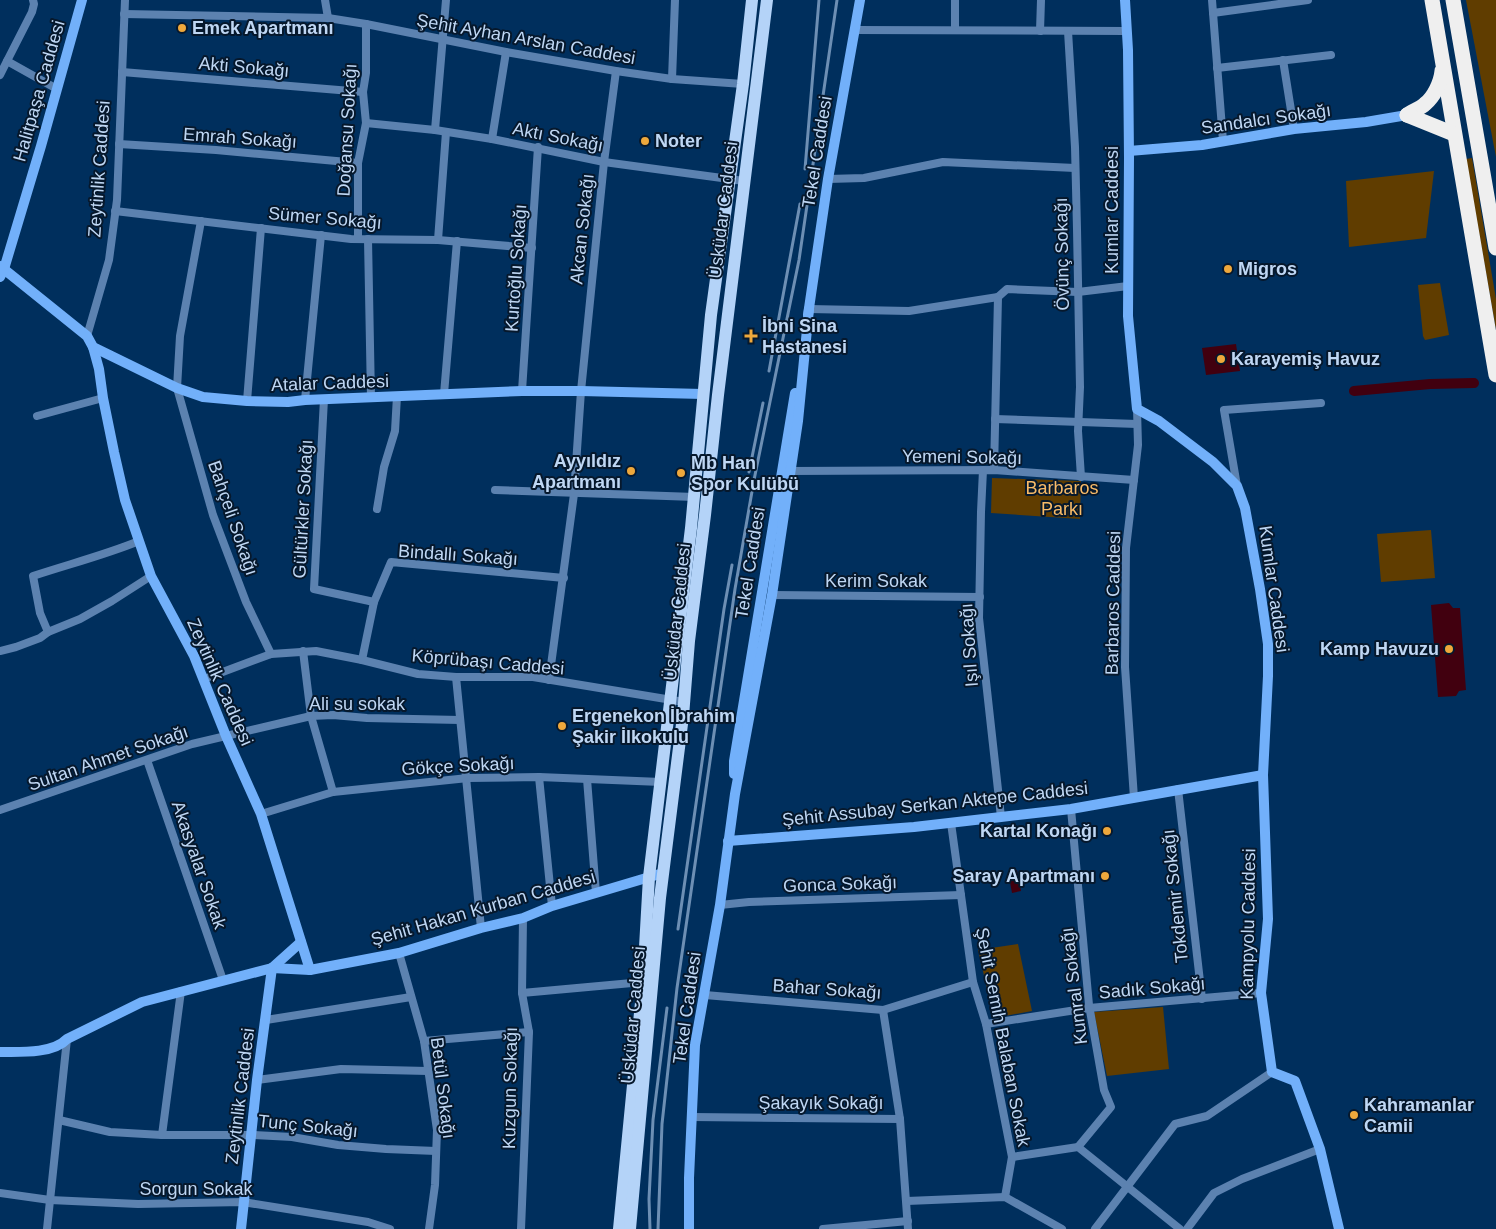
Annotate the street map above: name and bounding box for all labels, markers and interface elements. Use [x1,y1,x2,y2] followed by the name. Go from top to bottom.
[415,10,637,68] street label: Şehit Ayhan Arslan Caddesi
[9,18,69,164] street label: Halitpaşa Caddesi
[192,18,333,38] place label: Emek Apartmanı
[176,22,188,34] marker: Emek Apartmanı
[198,53,290,81] street label: Akti Sokağı
[334,63,360,197] street label: Doğansu Sokağı
[798,95,836,209] street label: Tekel Caddesi
[84,100,114,238] street label: Zeytinlik Caddesi
[1200,100,1332,138] street label: Sandalcı Sokağı
[511,118,605,156] street label: Aktı Sokağı
[182,124,298,152] street label: Emrah Sokağı
[655,131,702,151] place label: Noter
[639,135,651,147] marker: Noter
[705,140,741,280] street label: Üsküdar Caddesi
[1102,146,1122,274] street label: Kumlar Caddesi
[566,173,598,285] street label: Akcan Sokağı
[1051,197,1073,311] street label: Övünç Sokağı
[267,203,383,233] street label: Sümer Sokağı
[502,203,530,333] street label: Kurtoğlu Sokağı
[1238,259,1297,279] place label: Migros
[1222,263,1234,275] marker: Migros
[762,316,847,357] place label: İbni Sina Hastanesi
[744,329,758,343] marker: İbni Sina Hastanesi
[1231,349,1380,369] place label: Karayemiş Havuz
[1215,353,1227,365] marker: Karayemiş Havuz
[271,371,389,395] street label: Atalar Caddesi
[289,439,317,579] street label: Gültürkler Sokağı
[902,446,1022,468] street label: Yemeni Sokağı
[532,451,621,492] place label: Ayyıldız Apartmanı
[691,453,799,494] place label: Mb Han Spor Kulübü
[204,458,262,578] street label: Bahçeli Sokağı
[625,465,637,477] marker: Ayyıldız Apartmanı
[675,467,687,479] marker: Mb Han Spor Kulübü
[1025,478,1099,519] park label: Barbaros Parkı
[731,506,769,620] street label: Tekel Caddesi
[1255,524,1293,654] street label: Kumlar Caddesi
[1102,531,1124,675] street label: Barbaros Caddesi
[397,541,519,569] street label: Bindallı Sokağı
[660,542,694,682] street label: Üsküdar Caddesi
[825,571,928,591] street label: Kerim Sokak
[956,602,982,688] street label: Işıl Sokağı
[183,615,257,749] street label: Zeytinlik Caddesi
[1320,639,1439,659] place label: Kamp Havuzu
[1443,643,1455,655] marker: Kamp Havuzu
[411,645,565,679] street label: Köprübaşı Caddesi
[309,694,406,714] street label: Ali su sokak
[572,706,735,747] place label: Ergenekon İbrahim Şakir İlkokulu
[556,720,568,732] marker: Ergenekon İbrahim Şakir İlkokulu
[25,721,191,795] street label: Sultan Ahmet Sokağı
[401,753,515,779] street label: Gökçe Sokağı
[781,778,1089,830] street label: Şehit Assubay Serkan Aktepe Caddesi
[168,798,231,933] street label: Akasyalar Sokak
[980,821,1097,841] place label: Kartal Konağı
[1101,825,1113,837] marker: Kartal Konağı
[1158,828,1192,964] street label: Tokdemir Sokağı
[1237,848,1259,1000] street label: Kampyolu Caddesi
[369,866,597,950] street label: Şehit Hakan Kurban Caddesi
[953,866,1095,886] place label: Saray Apartmanı
[1099,870,1111,882] marker: Saray Apartmanı
[783,872,897,896] street label: Gonca Sokağı
[972,926,1034,1149] street label: Şehit Semih Balaban Sokak
[1057,926,1091,1046] street label: Kumral Sokağı
[617,945,649,1085] street label: Üsküdar Caddesi
[669,951,705,1065] street label: Tekel Caddesi
[1098,973,1206,1003] street label: Sadık Sokağı
[772,975,882,1003] street label: Bahar Sokağı
[222,1027,258,1165] street label: Zeytinlik Caddesi
[499,1027,521,1149] street label: Kuzgun Sokağı
[427,1036,459,1140] street label: Betül Sokağı
[758,1093,884,1113] street label: Şakayık Sokağı
[1364,1095,1474,1136] place label: Kahramanlar Camii
[1348,1109,1360,1121] marker: Kahramanlar Camii
[257,1111,359,1141] street label: Tunç Sokağı
[139,1179,254,1199] street label: Sorgun Sokak

